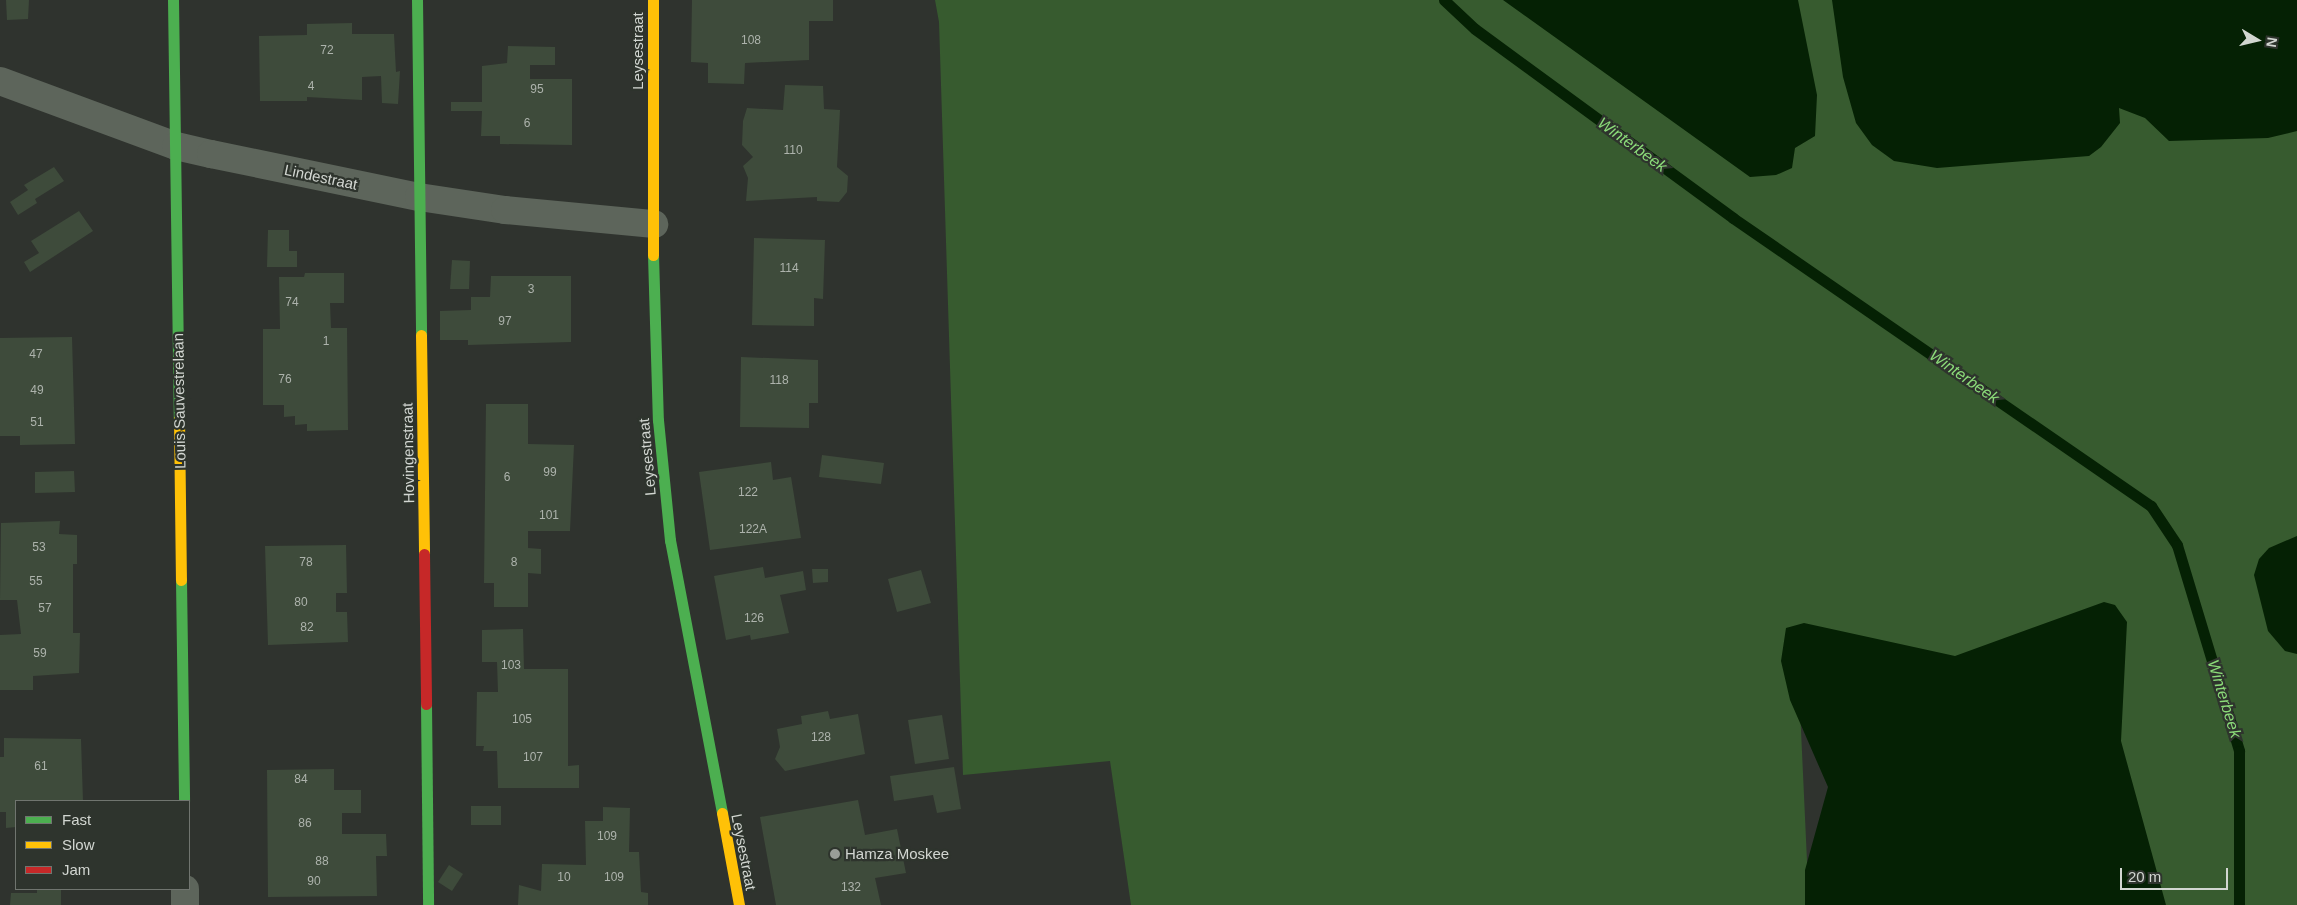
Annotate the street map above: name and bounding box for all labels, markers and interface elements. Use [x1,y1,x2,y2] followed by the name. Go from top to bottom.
[629,12,647,90] street label: Leysestraat
[2232,15,2282,65] north arrow
[741,34,761,48] house number: 108
[2263,36,2281,49] text: N
[320,44,334,58] house number: 72
[308,80,314,94] house number: 4
[530,83,544,97] house number: 95
[1594,113,1670,177] water label: Winterbeek
[524,117,530,131] house number: 6
[783,144,803,158] house number: 110
[283,160,359,194] street label: Lindestraat
[779,262,799,276] house number: 114
[528,283,534,297] house number: 3
[285,296,299,310] house number: 74
[498,315,512,329] house number: 97
[169,333,189,469] street label: Louis Sauvestrelaan
[323,335,329,349] house number: 1
[1925,346,2003,408] water label: Winterbeek
[29,348,43,362] house number: 47
[278,373,292,387] house number: 76
[769,374,789,388] house number: 118
[30,384,44,398] house number: 49
[398,402,418,504] street label: Hovingenstraat
[30,416,44,430] house number: 51
[635,418,659,496] street label: Leysestraat
[543,466,557,480] house number: 99
[504,471,510,485] house number: 6
[738,486,758,500] house number: 122
[539,509,559,523] house number: 101
[739,523,767,537] house number: 122A
[32,541,46,555] house number: 53
[299,556,313,570] house number: 78
[511,556,517,570] house number: 8
[29,575,43,589] house number: 55
[294,596,308,610] house number: 80
[38,602,52,616] house number: 57
[744,612,764,626] house number: 126
[300,621,314,635] house number: 82
[33,647,47,661] house number: 59
[2203,658,2245,740] water label: Winterbeek
[501,659,521,673] house number: 103
[512,713,532,727] house number: 105
[811,731,831,745] house number: 128
[523,751,543,765] house number: 107
[34,760,48,774] house number: 61
[294,773,308,787] house number: 84
[15,800,190,890] legend
[62,811,91,828] text: Fast
[728,812,760,892] street label: Leysestraat
[298,817,312,831] house number: 86
[597,830,617,844] house number: 109
[62,836,95,853] text: Slow
[845,845,949,863] place label: Hamza Moskee
[829,848,841,860] marker: Hamza Moskee
[315,855,329,869] house number: 88
[2122,858,2230,890] scale bar
[62,861,90,878] text: Jam
[2128,868,2161,885] text: 20 m
[557,871,571,885] house number: 10
[604,871,624,885] house number: 109
[307,875,321,889] house number: 90
[841,881,861,895] house number: 132

